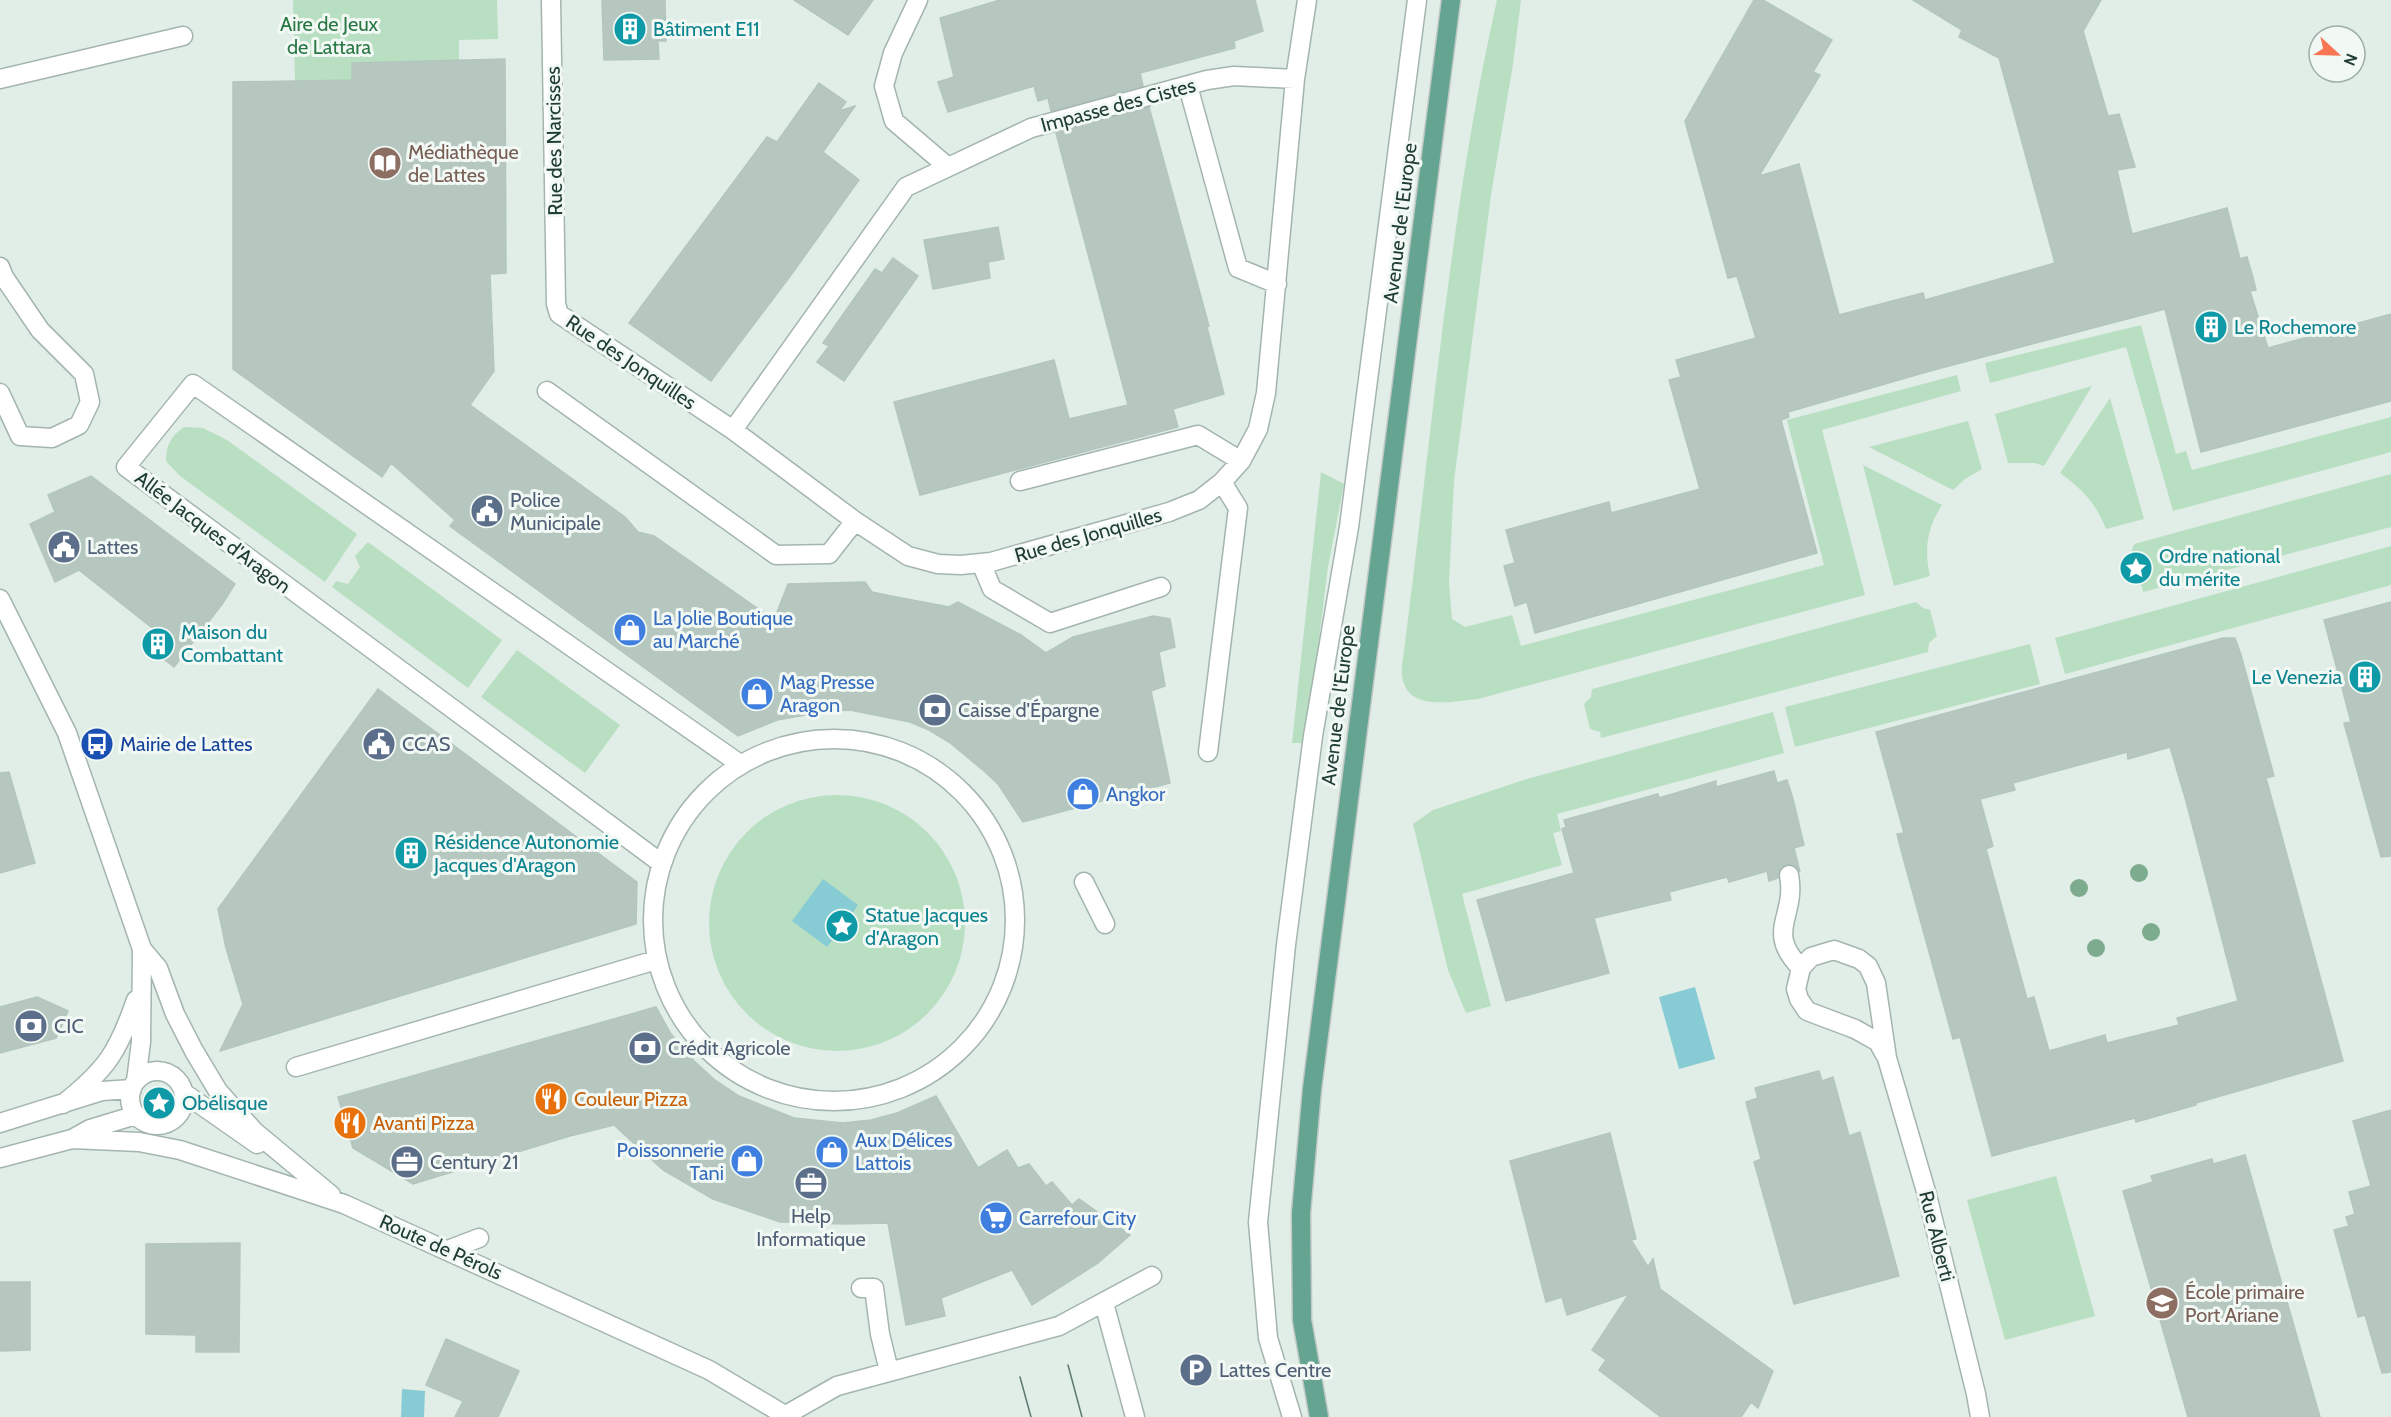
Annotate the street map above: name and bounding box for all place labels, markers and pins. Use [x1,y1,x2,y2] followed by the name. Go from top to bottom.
[612,11,648,47] building icon: Bâtiment E11
[653,17,759,41] place label: Bâtiment E11
[408,140,519,187] place label: Médiathèque de Lattes
[367,145,403,181] library icon: Médiathèque de Lattes
[2193,309,2229,345] building icon: Le Rochemore
[2234,315,2356,339] place label: Le Rochemore
[510,488,601,535] place label: Police Municipale
[469,493,505,529] public building icon: Police Municipale
[46,529,82,565] public building icon: Lattes
[87,535,138,559] place label: Lattes
[2159,544,2281,591] place label: Ordre national du mérite
[2118,550,2154,586] place icon: Ordre national du mérite
[653,606,793,653] place label: La Jolie Boutique au Marché
[612,612,648,648] shop icon: La Jolie Boutique au Marché
[181,620,283,667] place label: Maison du Combattant
[140,626,176,662] building icon: Maison du Combattant
[2347,659,2383,695] building icon: Le Venezia
[2252,665,2342,689] place label: Le Venezia
[780,670,875,717] place label: Mag Presse Aragon
[739,676,775,712] shop icon: Mag Presse Aragon
[917,692,953,728] bank icon: Caisse d'Épargne
[958,698,1099,722] place label: Caisse d'Épargne
[79,726,115,762] bus stop icon: Mairie de Lattes
[361,726,397,762] public building icon: CCAS
[120,732,252,756] place label: Mairie de Lattes
[402,732,451,756] place label: CCAS
[1065,776,1101,812] shop icon: Angkor
[1106,782,1166,806] place label: Angkor
[433,830,619,877] place label: Résidence Autonomie Jacques d'Aragon
[393,835,429,871] building icon: Résidence Autonomie Jacques d'Aragon
[865,903,988,950] place label: Statue Jacques d'Aragon
[824,908,860,944] place icon: Statue Jacques d'Aragon
[13,1008,49,1044] bank icon: CIC
[54,1014,84,1038] place label: CIC
[627,1030,663,1066] bank icon: Crédit Agricole
[668,1036,791,1060] place label: Crédit Agricole
[533,1081,569,1117] restaurant icon: Couleur Pizza
[141,1085,177,1121] place icon: Obélisque
[574,1087,688,1111] place label: Couleur Pizza
[182,1091,268,1115] place label: Obélisque
[332,1105,368,1141] restaurant icon: Avanti Pizza
[373,1111,475,1135] place label: Avanti Pizza
[855,1128,953,1175] place label: Aux Délices Lattois
[814,1134,850,1170] shop icon: Aux Délices Lattois
[617,1138,724,1185] place label: Poissonnerie Tani
[729,1143,765,1179] shop icon: Poissonnerie Tani
[389,1144,425,1180] office icon: Century 21
[430,1150,518,1174] place label: Century 21
[793,1165,829,1201] office icon: Help Informatique
[978,1200,1014,1236] supermarket icon: Carrefour City
[756,1204,866,1251] place label: Help Informatique
[1019,1206,1136,1230] place label: Carrefour City
[2185,1280,2304,1327] place label: École primaire Port Ariane
[2144,1285,2180,1321] school or university icon: École primaire Port Ariane
[1178,1352,1214,1388] parking icon: Lattes Centre
[1219,1358,1331,1382] place label: Lattes Centre

